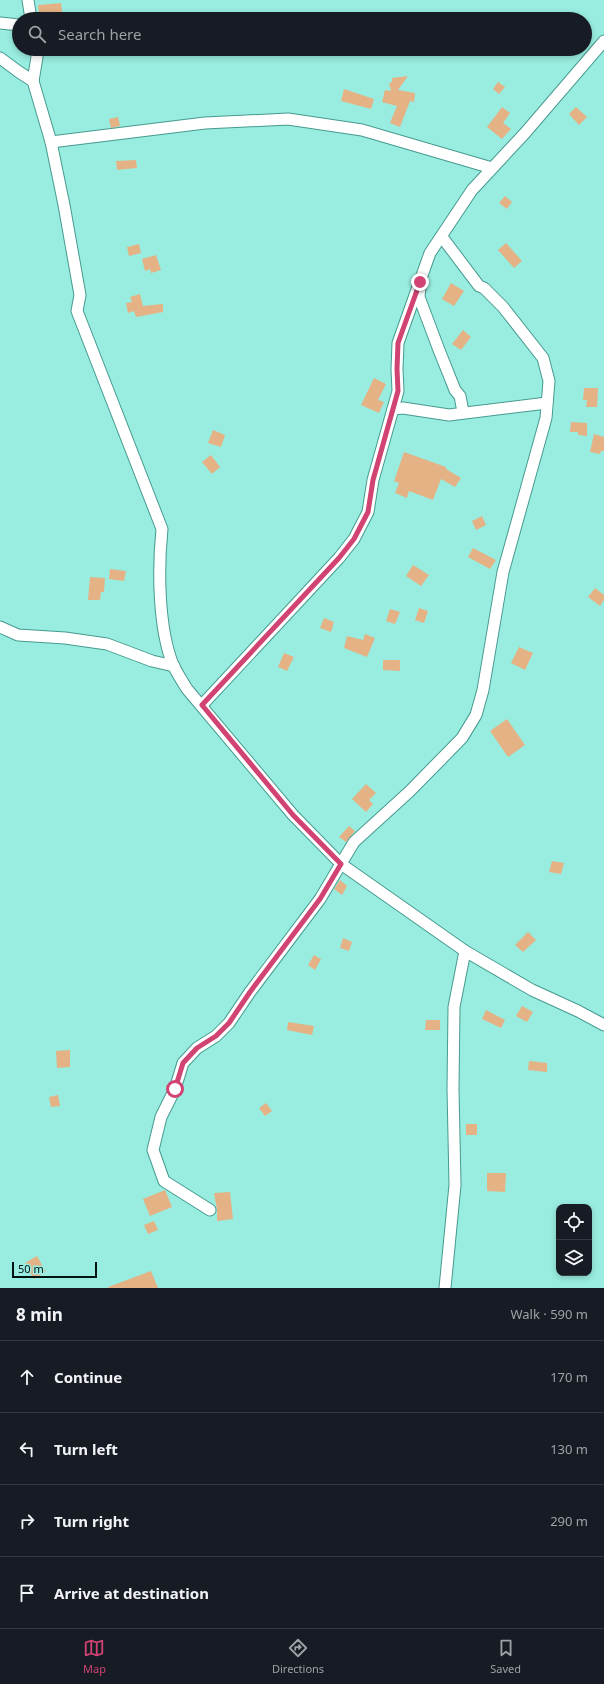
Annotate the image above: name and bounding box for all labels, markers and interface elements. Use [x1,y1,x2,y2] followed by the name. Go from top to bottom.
[12,12,592,56] search box
[26,23,48,45] icon: search
[58,24,141,44] text: Search here
[411,273,429,291] route end
[166,1080,184,1098] route start
[556,1204,592,1276] map controls
[556,1204,592,1240] button: locate
[556,1240,592,1276] button: layers
[12,1260,97,1279] scale bar
[18,1261,44,1276] text: 50 m
[16,1303,63,1326] text: 8 min
[510,1305,588,1323] text: Walk · 590 m
[16,1366,38,1388] icon: ahead
[54,1367,122,1387] text: Continue
[550,1368,588,1386] text: 170 m
[16,1438,38,1460] icon: left
[54,1439,118,1459] text: Turn left
[550,1440,588,1458] text: 130 m
[16,1510,38,1532] icon: right
[54,1511,129,1531] text: Turn right
[550,1512,588,1530] text: 290 m
[16,1582,38,1604] icon: arrive
[54,1583,209,1603] text: Arrive at destination
[83,1637,106,1676] tab: Map
[272,1637,324,1676] tab: Directions
[490,1637,521,1676] tab: Saved

